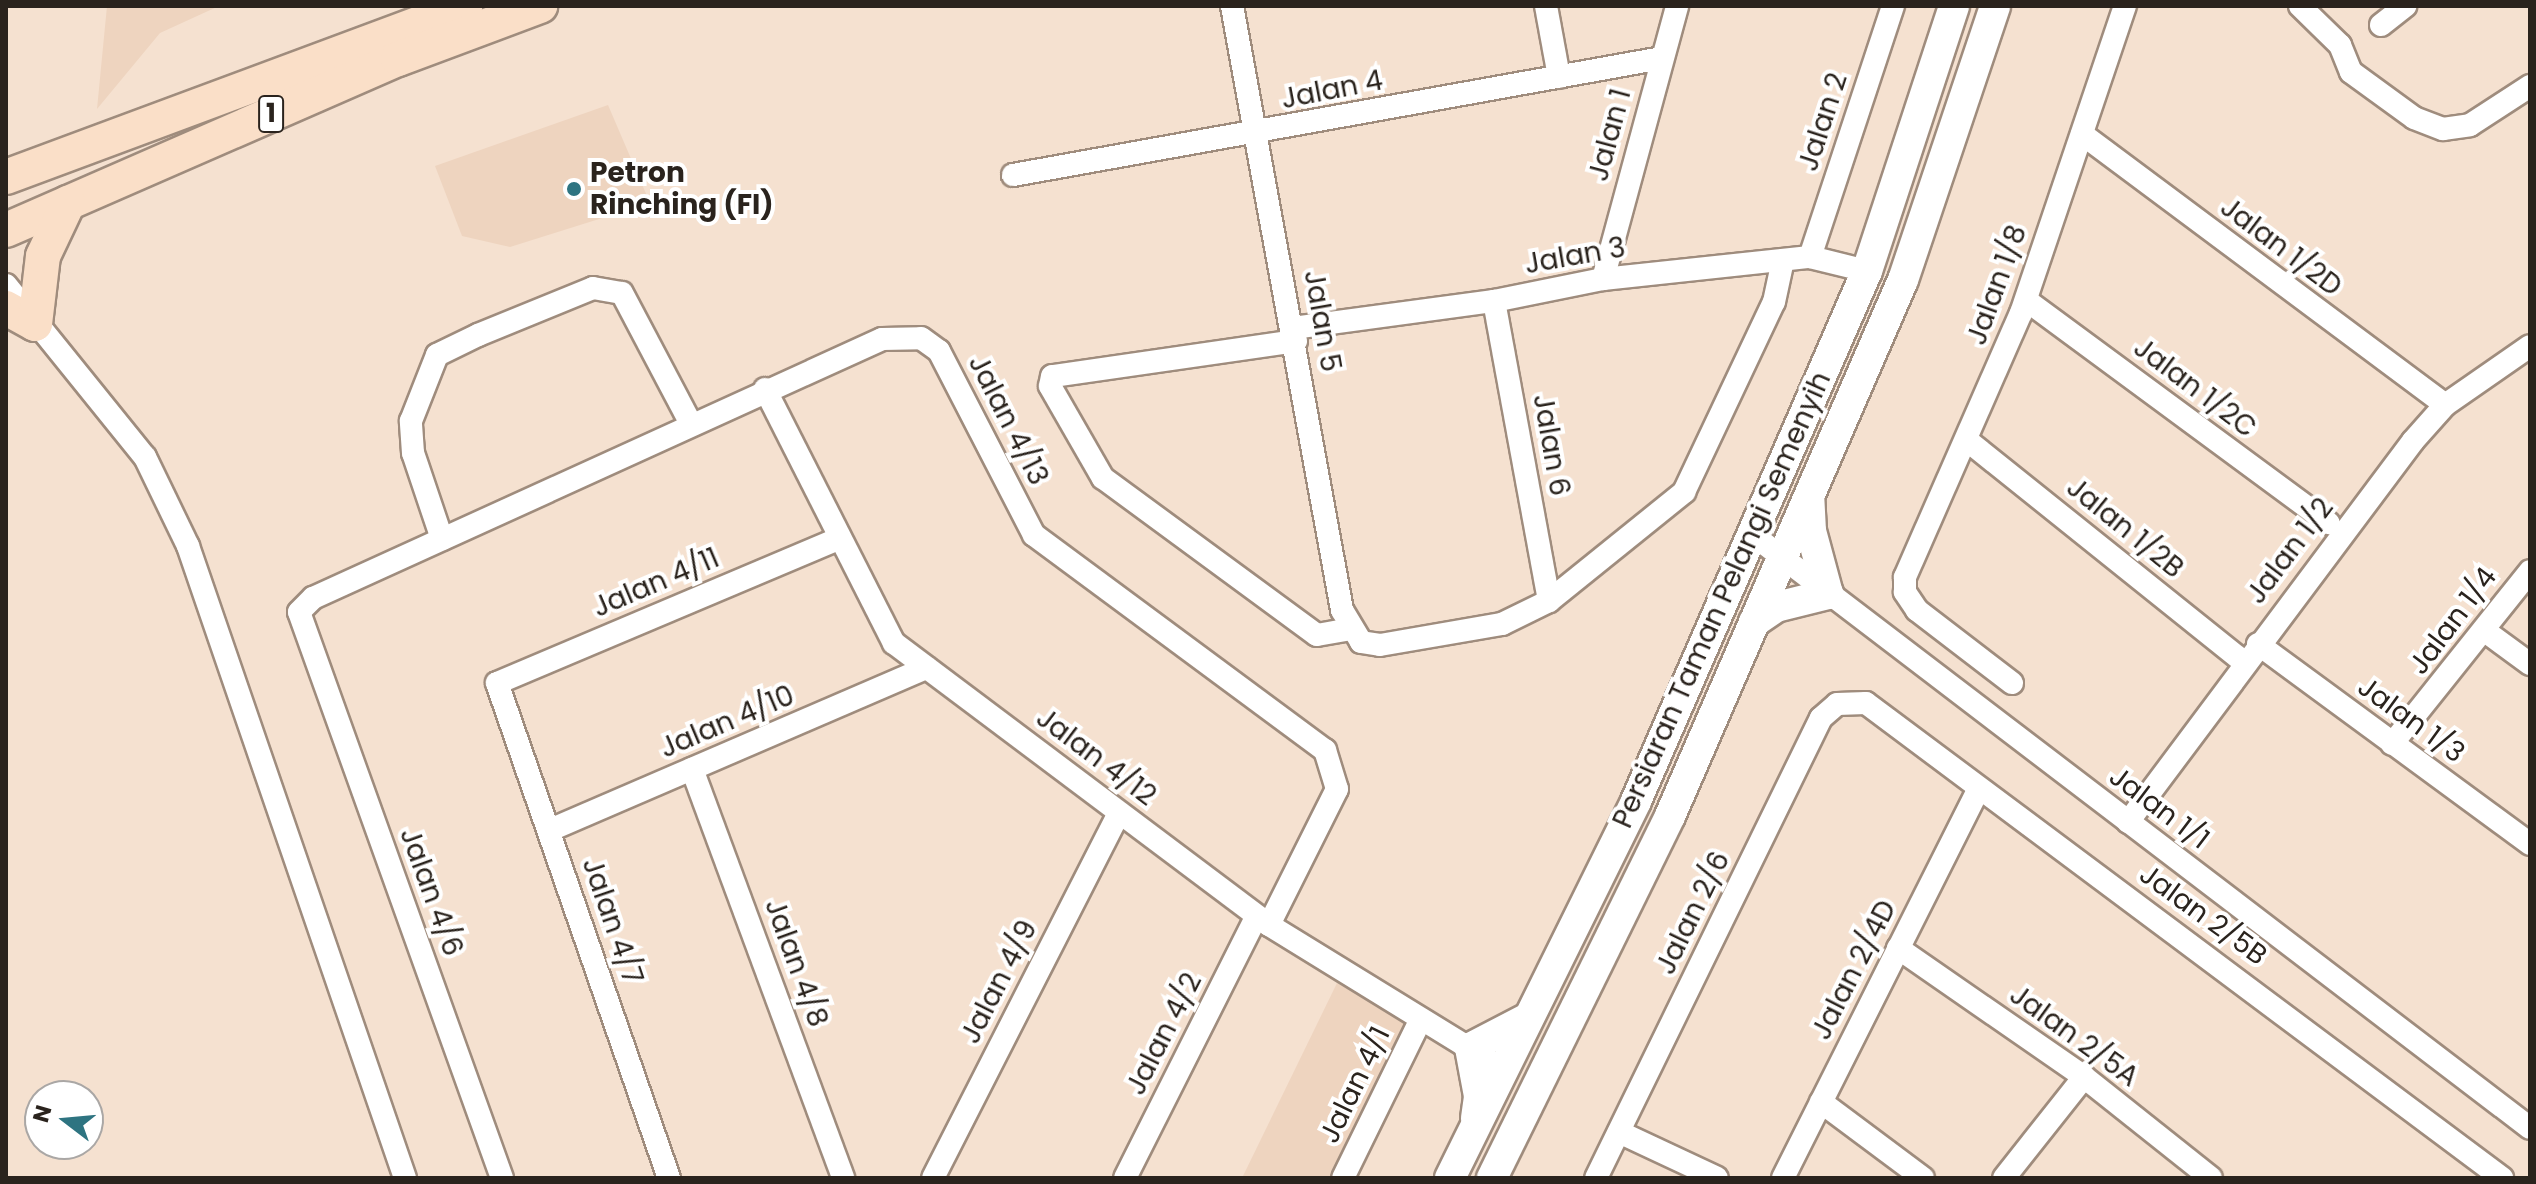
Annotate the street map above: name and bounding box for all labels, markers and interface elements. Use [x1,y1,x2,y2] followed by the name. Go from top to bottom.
[1278,64,1386,116] street label: Jalan 4
[1791,69,1855,175] street label: Jalan 2
[1582,85,1638,185] street label: Jalan 1
[257,92,285,136] road number: 1
[590,156,774,222] place label: Petron Rinching (FI)
[565,180,583,198] marker: Petron Rinching (FI)
[2214,191,2348,303] street label: Jalan 1/2D
[1960,221,2034,349] street label: Jalan 1/8
[1522,231,1628,281] street label: Jalan 3
[1297,268,1347,374] street label: Jalan 5
[2127,331,2263,445] street label: Jalan 1/2C
[961,349,1055,491] street label: Jalan 4/13
[1606,367,1838,833] street label: Persiaran Taman Pelangi Semenyih
[1526,391,1576,499] street label: Jalan 6
[2060,471,2190,585] street label: Jalan 1/2B
[2239,492,2341,610] street label: Jalan 1/2
[588,541,724,625] street label: Jalan 4/11
[2402,561,2504,681] street label: Jalan 1/4
[2351,670,2471,770] street label: Jalan 1/3
[655,679,799,765] street label: Jalan 4/10
[1030,701,1162,813] street label: Jalan 4/12
[2102,760,2216,856] street label: Jalan 1/1
[392,823,470,961] street label: Jalan 4/6
[1649,846,1737,980] street label: Jalan 2/6
[575,854,649,988] street label: Jalan 4/7
[2133,858,2273,972] street label: Jalan 2/5B
[757,894,835,1032] street label: Jalan 4/8
[1805,895,1903,1045] street label: Jalan 2/4D
[954,915,1044,1049] street label: Jalan 4/9
[1119,968,1209,1100] street label: Jalan 4/2
[2003,978,2145,1094] street label: Jalan 2/5A
[1313,1022,1397,1148] street label: Jalan 4/1
[24,1080,104,1160] north arrow
[25,1102,60,1126] text: N

